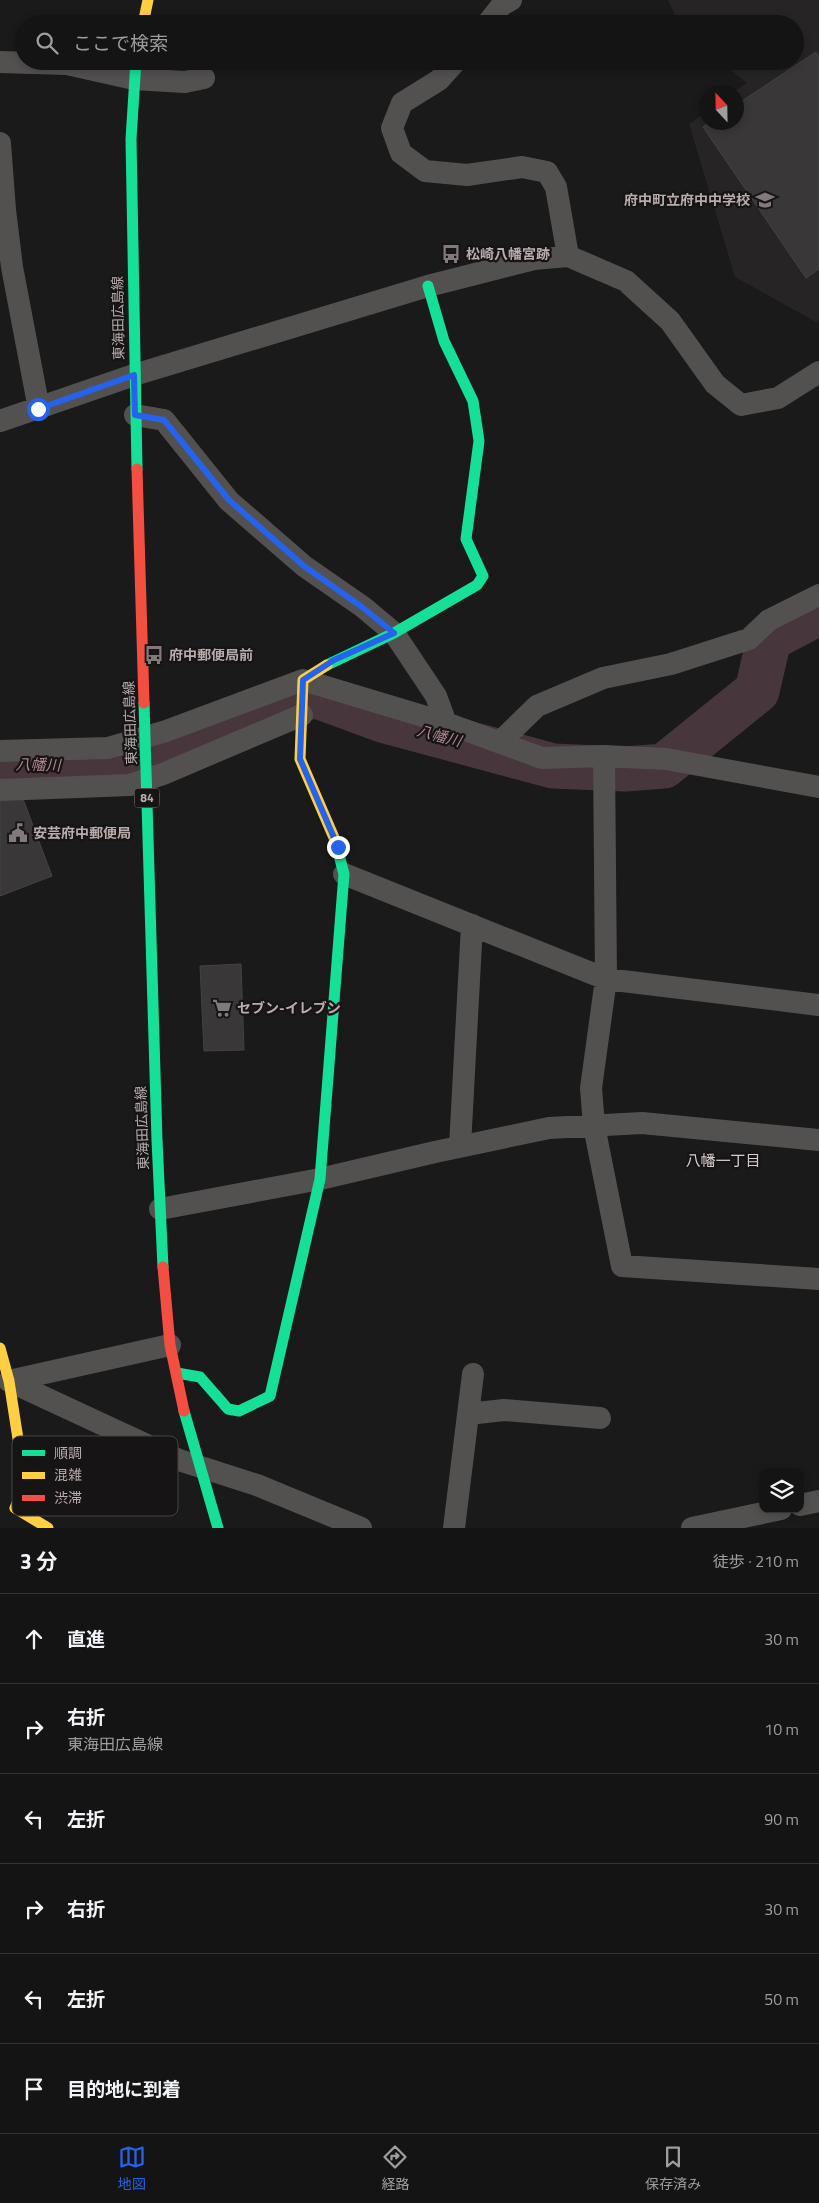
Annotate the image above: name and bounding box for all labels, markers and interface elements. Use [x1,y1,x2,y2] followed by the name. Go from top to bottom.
[15,15,804,70] search box
[73,28,168,57] text: ここで検索
[33,29,61,57] icon: search
[699,85,744,130] north arrow
[624,189,750,210] place label: 府中町立府中中学校
[754,189,776,211] school or university icon: 府中町立府中中学校
[440,243,462,265] bus stop icon: 松崎八幡宮跡
[466,243,550,264] place label: 松崎八幡宮跡
[106,276,129,360] street label: 東海田広島線
[27,398,50,421] route start
[143,644,165,666] bus stop icon: 府中郵便局前
[169,644,253,665] place label: 府中郵便局前
[118,681,141,765] street label: 東海田広島線
[414,719,466,753] water label: 八幡川
[15,753,63,776] water label: 八幡川
[134,788,160,808] road number: 84
[7,822,29,844] public building icon: 安芸府中郵便局
[33,822,131,843] place label: 安芸府中郵便局
[327,836,350,859] route end
[211,997,233,1019] supermarket icon: セブン-イレブン
[237,997,341,1018] place label: セブン-イレブン
[130,1086,153,1170] street label: 東海田広島線
[685,1149,761,1172] district label: 八幡一丁目
[12,1436,178,1516] legend
[54,1442,82,1463] text: 順調
[54,1464,82,1485] text: 混雑
[759,1468,804,1513] map controls
[759,1468,804,1513] button: layers
[54,1487,82,1508] text: 渋滞
[20,1545,57,1577] text: 3 分
[713,1549,799,1573] text: 徒歩 · 210 m
[67,1624,105,1653] text: 直進
[20,1625,48,1653] icon: ahead
[764,1627,799,1651] text: 30 m
[67,1702,105,1731] text: 右折
[20,1715,48,1743] icon: right
[764,1717,799,1741] text: 10 m
[67,1732,163,1756] text: 東海田広島線
[67,1804,105,1833] text: 左折
[20,1805,48,1833] icon: left
[764,1807,799,1831] text: 90 m
[67,1894,105,1923] text: 右折
[20,1895,48,1923] icon: right
[764,1897,799,1921] text: 30 m
[67,1984,105,2013] text: 左折
[20,1985,48,2013] icon: left
[764,1987,799,2011] text: 50 m
[67,2074,181,2103] text: 目的地に到着
[20,2075,48,2103] icon: arrive
[118,2143,146,2194] tab: 地図
[381,2143,409,2194] tab: 経路
[645,2143,701,2194] tab: 保存済み

